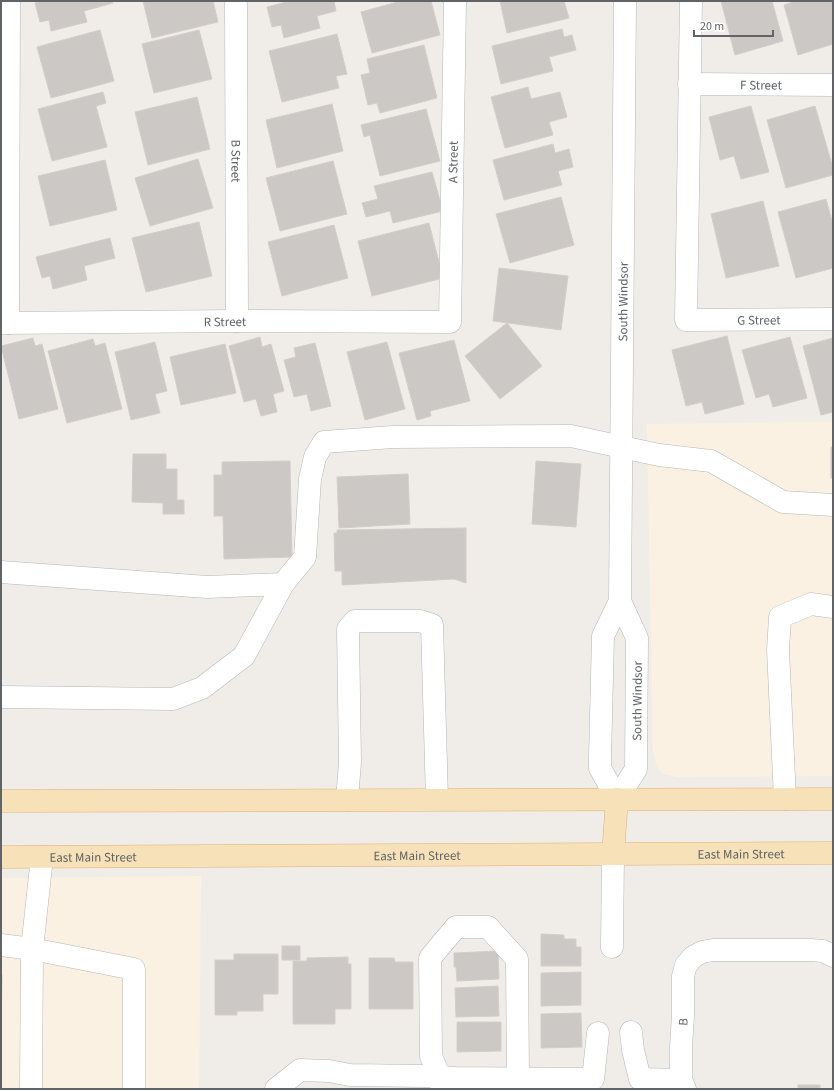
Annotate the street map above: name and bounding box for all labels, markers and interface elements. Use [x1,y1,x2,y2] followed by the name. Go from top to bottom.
[694,12,773,38] scale bar
[700,18,724,35] text: 20 m
[740,76,782,95] street label: F Street
[226,140,245,183] street label: B Street
[444,140,463,183] street label: A Street
[614,261,633,342] street label: South Windsor
[737,311,781,330] street label: G Street
[204,313,247,331] street label: R Street
[628,660,647,741] street label: South Windsor
[697,845,785,864] street label: East Main Street
[373,847,461,865] street label: East Main Street
[49,848,137,867] street label: East Main Street
[674,1017,693,1026] street label: B

